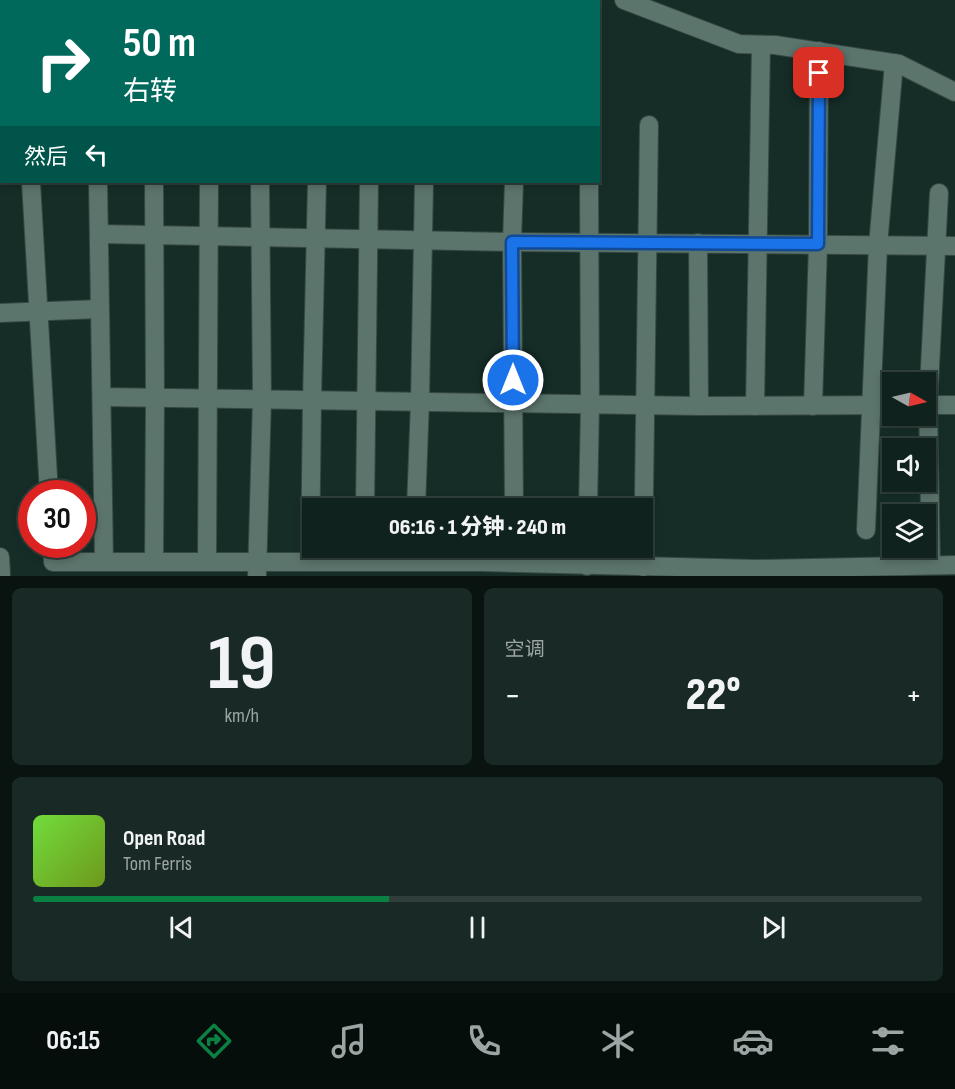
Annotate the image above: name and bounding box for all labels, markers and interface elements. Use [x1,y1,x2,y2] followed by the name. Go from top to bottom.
[123,18,196,69] text: 50 m
[24,24,102,102] icon: right
[793,47,844,98] pin
[802,56,835,89] icon: arrive
[123,76,177,108] text: 右转
[80,138,113,171] icon: left
[24,144,68,171] text: 然后
[481,348,545,412] position arrow
[882,372,936,426] north arrow
[882,372,936,558] map controls
[882,438,936,492] button: sound
[18,480,96,558] speed limit sign: 30
[882,504,936,558] button: layers
[389,514,566,541] text: 06:16 · 1 分钟 · 240 m
[208,618,276,711] text: 19
[505,638,545,662] text: 空调
[686,668,741,723] text: 22°
[505,676,521,716] text: −
[906,676,922,716] text: +
[224,704,259,728] text: km/h
[123,825,205,852] text: Open Road
[123,852,192,876] text: Tom Ferris
[165,911,198,944] icon: previous
[461,911,494,944] icon: pause
[757,911,790,944] icon: next
[193,1020,235,1062] icon: directions
[328,1020,370,1062] icon: music
[463,1020,505,1062] icon: phone
[597,1020,639,1062] icon: climate
[732,1020,774,1062] icon: car
[867,1020,909,1062] icon: filters
[46,1025,100,1057] text: 06:15

